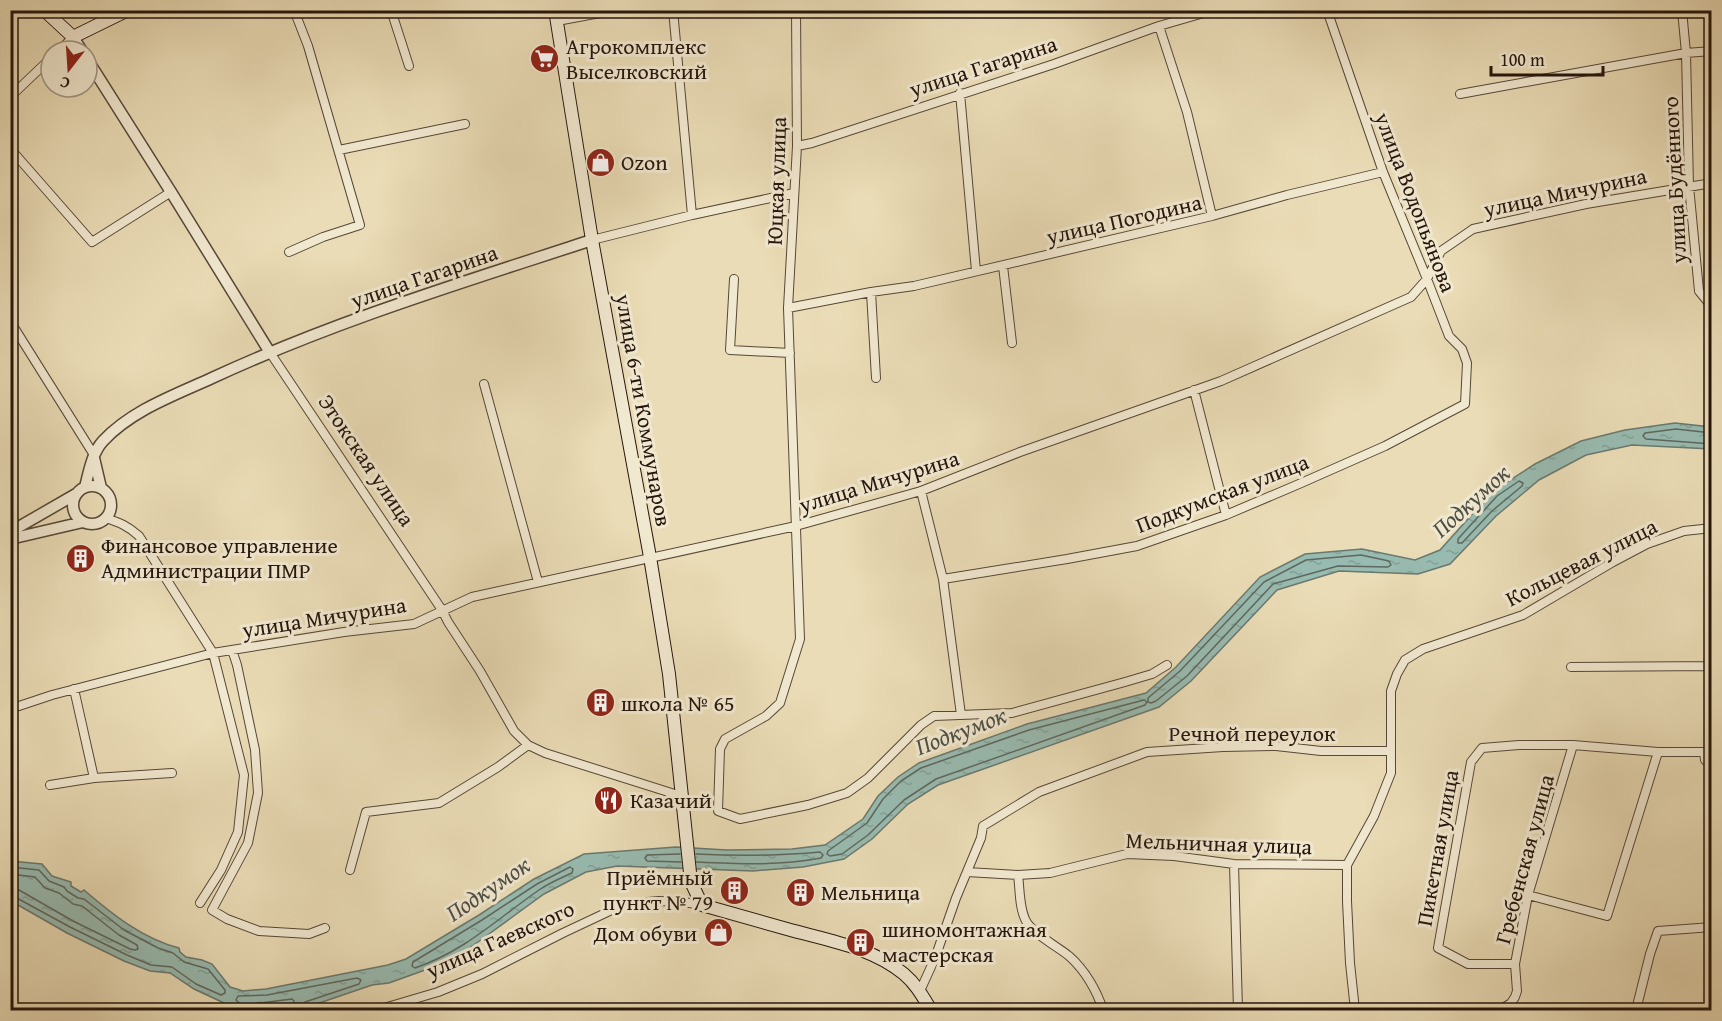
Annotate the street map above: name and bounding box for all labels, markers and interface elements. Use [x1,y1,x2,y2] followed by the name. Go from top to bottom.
[904,27,1061,105] street label: улица Гагарина
[566,30,707,87] place label: Агрокомплекс Выселковский
[39,39,99,99] north arrow
[1491,39,1604,77] scale bar
[529,43,561,75] supermarket icon: Агрокомплекс Выселковский
[1500,46,1545,73] text: 100 m
[57,71,72,96] text: С
[1654,96,1694,265] street label: улица Будённого
[1367,107,1465,297] street label: улица Водопьянова
[758,116,794,246] street label: Юцкая улица
[584,146,616,178] shop icon: Ozon
[621,146,668,178] place label: Ozon
[1480,159,1650,225] street label: улица Мичурина
[1042,185,1205,253] street label: улица Погодина
[345,236,502,316] street label: улица Гагарина
[608,290,680,529] street label: улица 6-ти Коммунаров
[311,388,423,533] street label: Этокская улица
[794,441,963,521] street label: улица Мичурина
[1131,445,1314,541] street label: Подкумская улица
[1424,456,1518,546] water label: Подкумок
[1499,510,1663,614] street label: Кольцевая улица
[101,529,338,586] place label: Финансовое управление Администрации ПМР
[64,542,96,574] building icon: Финансовое управление Администрации ПМР
[239,588,409,646] street label: улица Мичурина
[584,687,616,719] building icon: школа № 65
[621,687,735,719] place label: школа № 65
[910,697,1012,764] water label: Подкумок
[1169,717,1336,749] street label: Речной переулок
[1407,767,1467,929] street label: Пикетная улица
[1486,770,1562,947] street label: Гребенская улица
[593,784,625,816] restaurant icon: Казачий
[630,784,712,816] place label: Казачий
[1125,824,1313,862] street label: Мельничная улица
[438,847,537,930] water label: Подкумок
[603,861,713,918] place label: Приёмный пункт № 79
[718,874,750,906] building icon: Приёмный пункт № 79
[784,876,816,908] building icon: Мельница
[821,876,920,908] place label: Мельница
[420,892,579,986] street label: улица Гаевского
[882,913,1047,970] place label: шиномонтажная мастерская
[593,917,697,949] place label: Дом обуви
[702,917,734,949] shop icon: Дом обуви
[845,926,877,958] building icon: шиномонтажная мастерская

